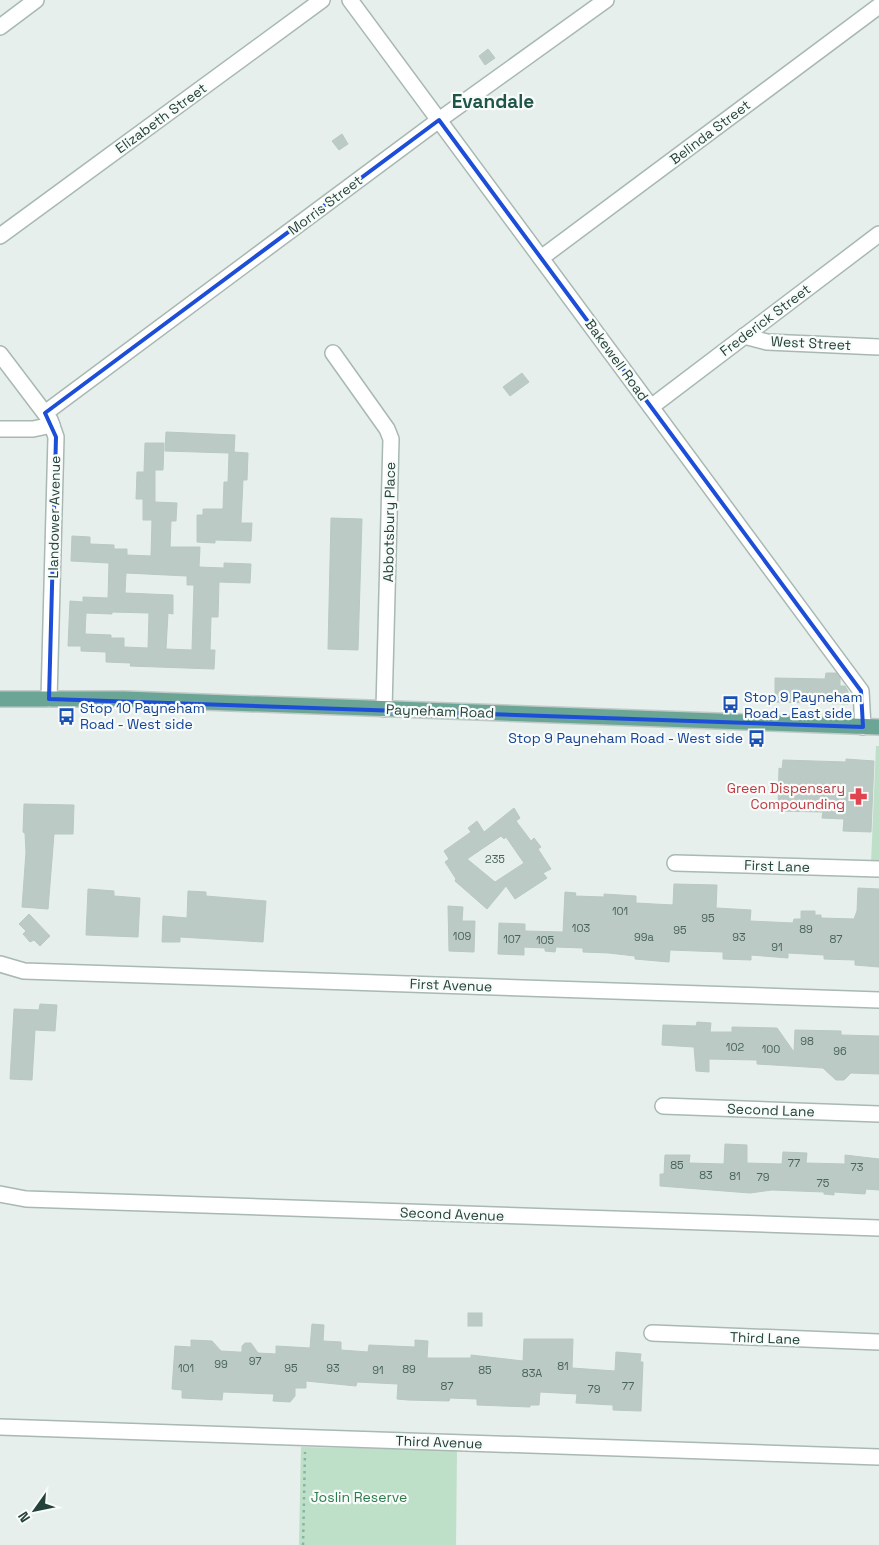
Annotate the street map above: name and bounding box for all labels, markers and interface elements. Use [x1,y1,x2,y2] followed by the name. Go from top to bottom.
[112,79,210,157] street label: Elizabeth Street
[452,89,534,114] district label: Evandale
[666,96,754,168] street label: Belinda Street
[284,171,366,239] street label: Morris Street
[716,280,814,360] street label: Frederick Street
[581,316,653,404] street label: Bakewell Road
[770,332,852,354] street label: West Street
[44,455,64,579] street label: Llandower Avenue
[379,462,399,582] street label: Abbotsbury Place
[744,688,862,722] place label: Stop 9 Payneham Road - East side
[720,695,740,715] bus stop icon: Stop 9 Payneham Road - East side
[80,699,205,733] place label: Stop 10 Payneham Road - West side
[386,700,494,722] street label: Payneham Road
[56,706,76,726] bus stop icon: Stop 10 Payneham Road - West side
[747,728,767,748] bus stop icon: Stop 9 Payneham Road - West side
[508,729,743,747] place label: Stop 9 Payneham Road - West side
[727,779,845,813] place label: Green Dispensary Compounding
[849,786,869,806] pharmacy icon: Green Dispensary Compounding
[485,852,505,866] house number: 235
[744,856,810,876] street label: First Lane
[612,904,628,918] house number: 101
[701,911,715,925] house number: 95
[572,921,591,935] house number: 103
[799,922,813,936] house number: 89
[673,923,687,937] house number: 95
[453,929,471,943] house number: 109
[634,930,655,944] house number: 99a
[732,930,746,944] house number: 93
[503,932,521,946] house number: 107
[830,932,842,946] house number: 87
[536,933,555,947] house number: 105
[771,940,783,954] house number: 91
[409,975,493,995] street label: First Avenue
[800,1034,814,1048] house number: 98
[726,1040,745,1054] house number: 102
[762,1042,780,1056] house number: 100
[833,1044,847,1058] house number: 96
[727,1099,815,1121] street label: Second Lane
[788,1156,800,1170] house number: 77
[670,1158,684,1172] house number: 85
[851,1160,864,1174] house number: 73
[699,1168,713,1182] house number: 83
[729,1169,741,1183] house number: 81
[757,1170,770,1184] house number: 79
[817,1176,830,1190] house number: 75
[400,1203,504,1225] street label: Second Avenue
[729,1328,801,1348] street label: Third Lane
[249,1354,261,1368] house number: 97
[214,1357,228,1371] house number: 99
[557,1359,569,1373] house number: 81
[178,1361,194,1375] house number: 101
[284,1361,298,1375] house number: 95
[326,1361,340,1375] house number: 93
[402,1362,416,1376] house number: 89
[372,1363,384,1377] house number: 91
[478,1363,492,1377] house number: 85
[522,1366,542,1380] house number: 83A
[441,1379,453,1393] house number: 87
[622,1379,634,1393] house number: 77
[588,1382,601,1396] house number: 79
[395,1431,483,1453] street label: Third Avenue
[10,1485,60,1535] north arrow
[311,1488,407,1506] park label: Joslin Reserve
[14,1508,34,1526] text: N

